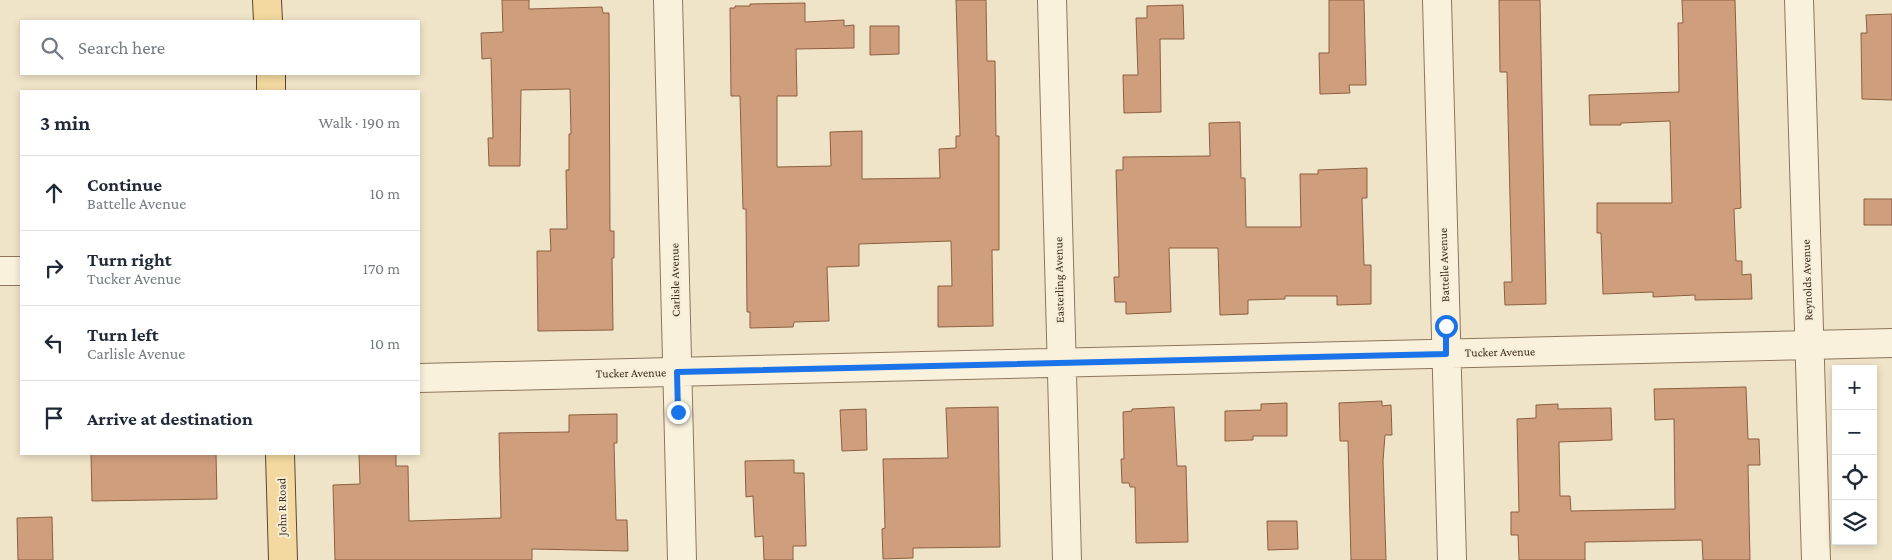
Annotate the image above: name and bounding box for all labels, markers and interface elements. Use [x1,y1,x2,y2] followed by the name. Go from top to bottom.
[20,20,420,75] search box
[38,34,66,62] icon: search
[78,37,165,58] text: Search here
[40,111,90,135] text: 3 min
[319,114,400,131] text: Walk · 190 m
[87,174,162,195] text: Continue
[40,179,68,207] icon: ahead
[370,185,400,202] text: 10 m
[87,195,186,212] text: Battelle Avenue
[1436,228,1452,302] street label: Battelle Avenue
[1051,237,1067,323] street label: Easterling Avenue
[1799,239,1815,321] street label: Reynolds Avenue
[667,243,683,317] street label: Carlisle Avenue
[87,249,172,270] text: Turn right
[40,254,68,282] icon: right
[363,260,400,277] text: 170 m
[87,270,181,287] text: Tucker Avenue
[1435,315,1458,338] route start
[87,324,159,345] text: Turn left
[40,329,68,357] icon: left
[370,335,400,352] text: 10 m
[1465,344,1535,360] street label: Tucker Avenue
[87,345,185,362] text: Carlisle Avenue
[596,365,666,381] street label: Tucker Avenue
[1832,365,1877,545] map controls
[1832,365,1877,410] button: +
[667,401,690,424] route end
[40,404,68,432] icon: arrive
[87,408,253,429] text: Arrive at destination
[1832,410,1877,455] button: −
[1832,455,1877,500] button: locate
[274,477,290,537] street label: John R Road
[1832,500,1877,545] button: layers

